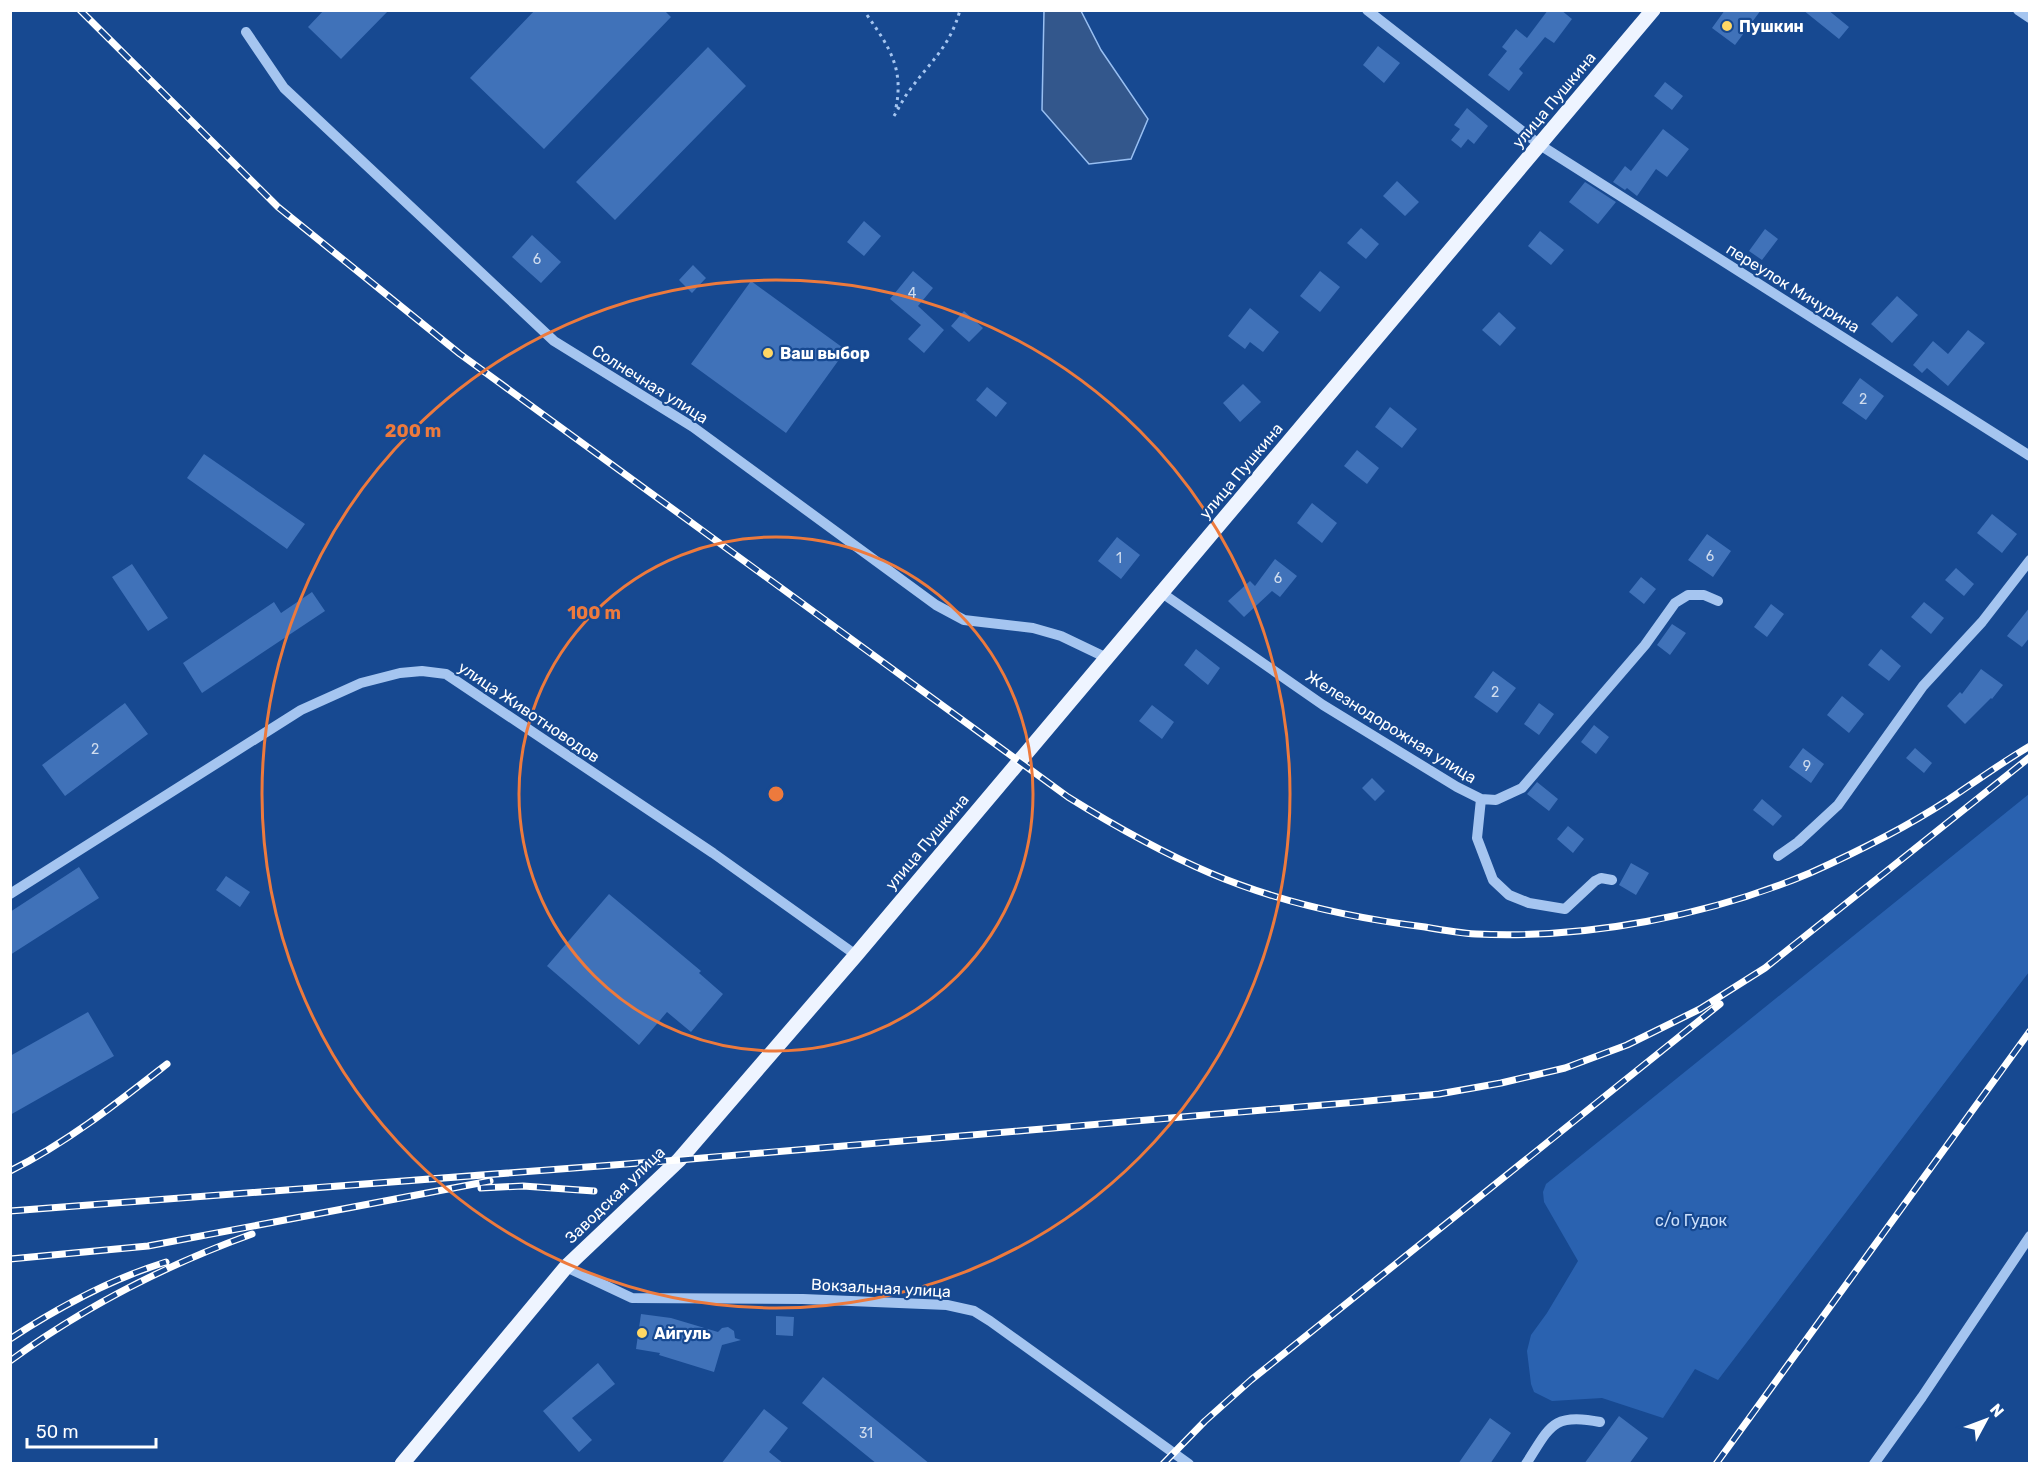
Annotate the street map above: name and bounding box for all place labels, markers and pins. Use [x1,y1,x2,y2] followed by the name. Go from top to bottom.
[1739,17,1804,36] place label: Пушкин
[1720,19,1734,33] marker: Пушкин
[780,344,870,363] place label: Ваш выбор
[761,346,775,360] marker: Ваш выбор
[766,784,786,804] centre of rings
[654,1324,711,1343] place label: Айгуль
[635,1326,649,1340] marker: Айгуль

